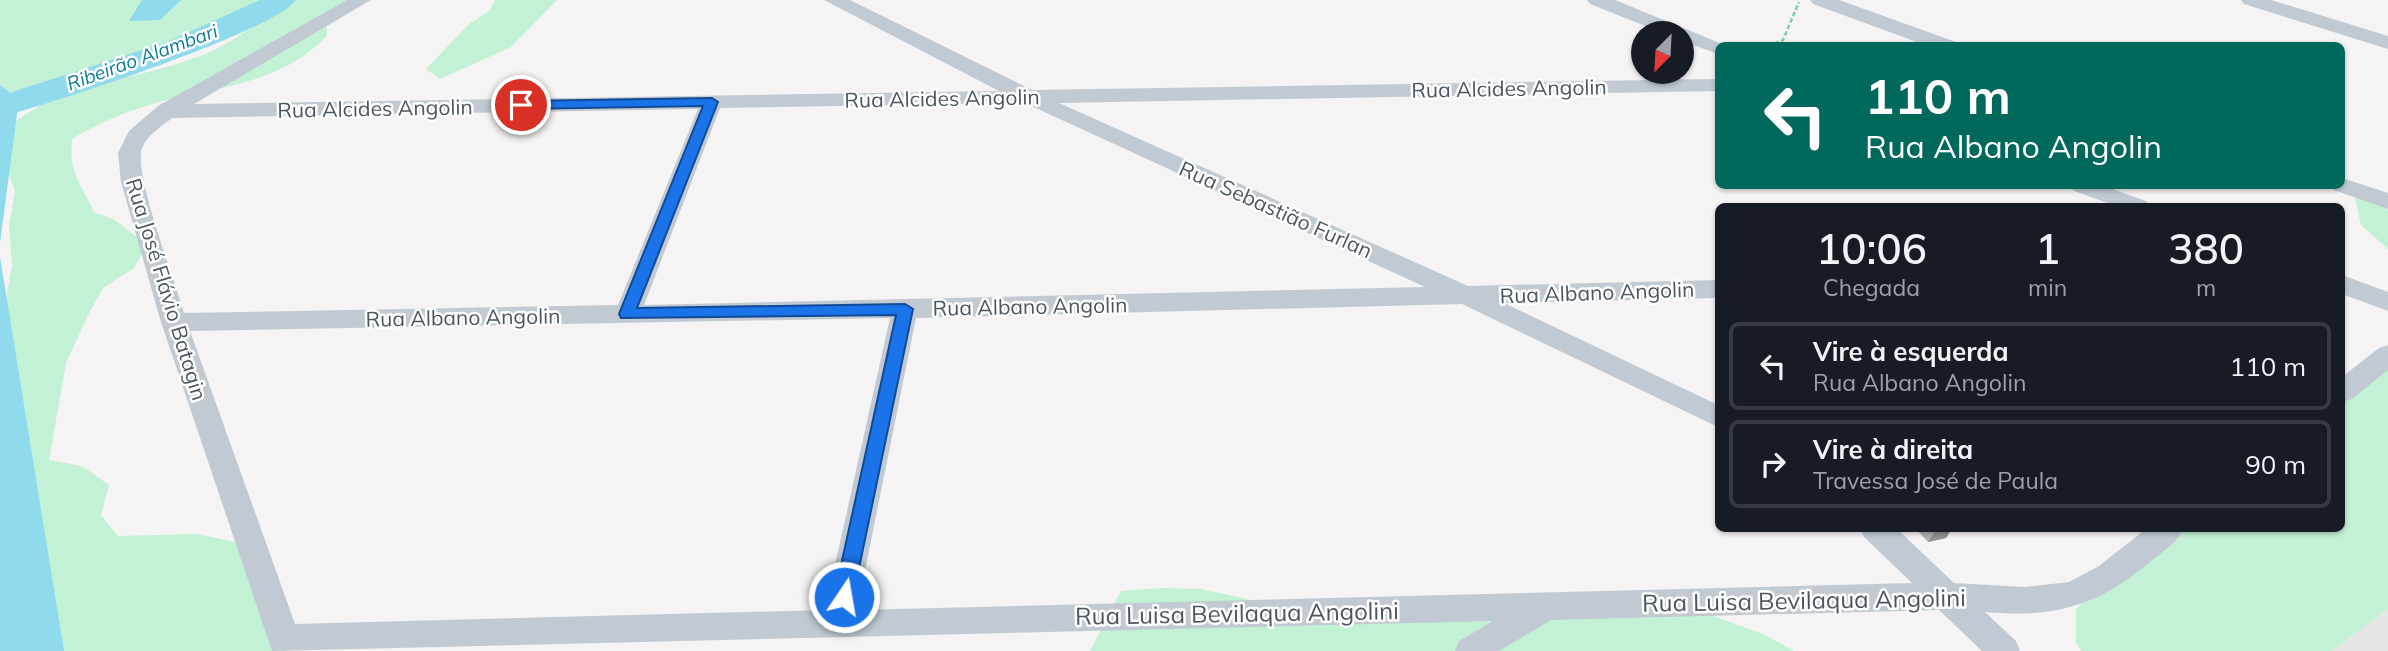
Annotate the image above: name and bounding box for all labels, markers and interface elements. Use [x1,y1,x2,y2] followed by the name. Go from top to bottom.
[63,18,221,95] water label: Ribeirão Alambari
[1631,21,1694,84] north arrow
[1631,21,1694,84] map controls
[1865,65,2011,126] text: 110 m
[1750,70,1841,161] icon: left
[1411,73,1607,103] street label: Rua Alcides Angolin
[491,75,551,135] pin
[844,83,1040,113] street label: Rua Alcides Angolin
[502,86,540,124] icon: arrive
[277,93,473,123] street label: Rua Alcides Angolin
[1865,126,2162,166] text: Rua Albano Angolin
[1176,155,1376,263] street label: Rua Sebastião Furlan
[121,175,213,403] street label: Rua José Flávio Batagin
[1816,222,1927,275] text: 10:06
[2035,222,2060,275] text: 1
[2168,222,2244,275] text: 380
[1823,273,1920,302] text: Chegada
[2028,273,2067,302] text: min
[2196,273,2216,302] text: m
[1499,276,1695,308] street label: Rua Albano Angolin
[932,291,1128,321] street label: Rua Albano Angolin
[365,302,561,332] street label: Rua Albano Angolin
[1813,335,2009,368] text: Vire à esquerda
[1754,347,1792,385] icon: left
[2230,350,2306,383] text: 110 m
[1813,368,2026,397] text: Rua Albano Angolin
[1813,433,1973,466] text: Vire à direita
[1754,445,1792,483] icon: right
[2245,448,2306,481] text: 90 m
[1813,466,2058,495] text: Travessa José de Paula
[807,560,881,634] position arrow
[1642,582,1966,618] street label: Rua Luisa Bevilaqua Angolini
[1075,595,1399,631] street label: Rua Luisa Bevilaqua Angolini

